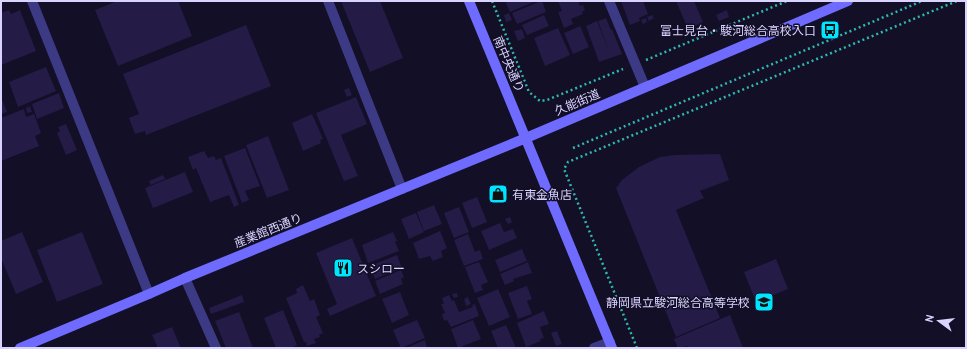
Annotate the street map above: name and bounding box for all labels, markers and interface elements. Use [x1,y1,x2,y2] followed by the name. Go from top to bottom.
[819,19,841,41] bus stop icon: 富士見台・駿河総合高校入口
[660,23,816,38] place label: 富士見台・駿河総合高校入口
[490,33,528,95] street label: 南中央通り
[552,86,602,118] street label: 久能街道
[487,183,509,205] shop icon: 有東金魚店
[512,187,572,202] place label: 有東金魚店
[232,210,304,250] street label: 産業館西通り
[332,257,354,279] restaurant icon: スシロー
[357,261,405,276] place label: スシロー
[753,291,775,313] school or university icon: 静岡県立駿河総合高等学校
[606,295,750,310] place label: 静岡県立駿河総合高等学校
[919,301,959,341] north arrow
[922,313,937,324] text: N

